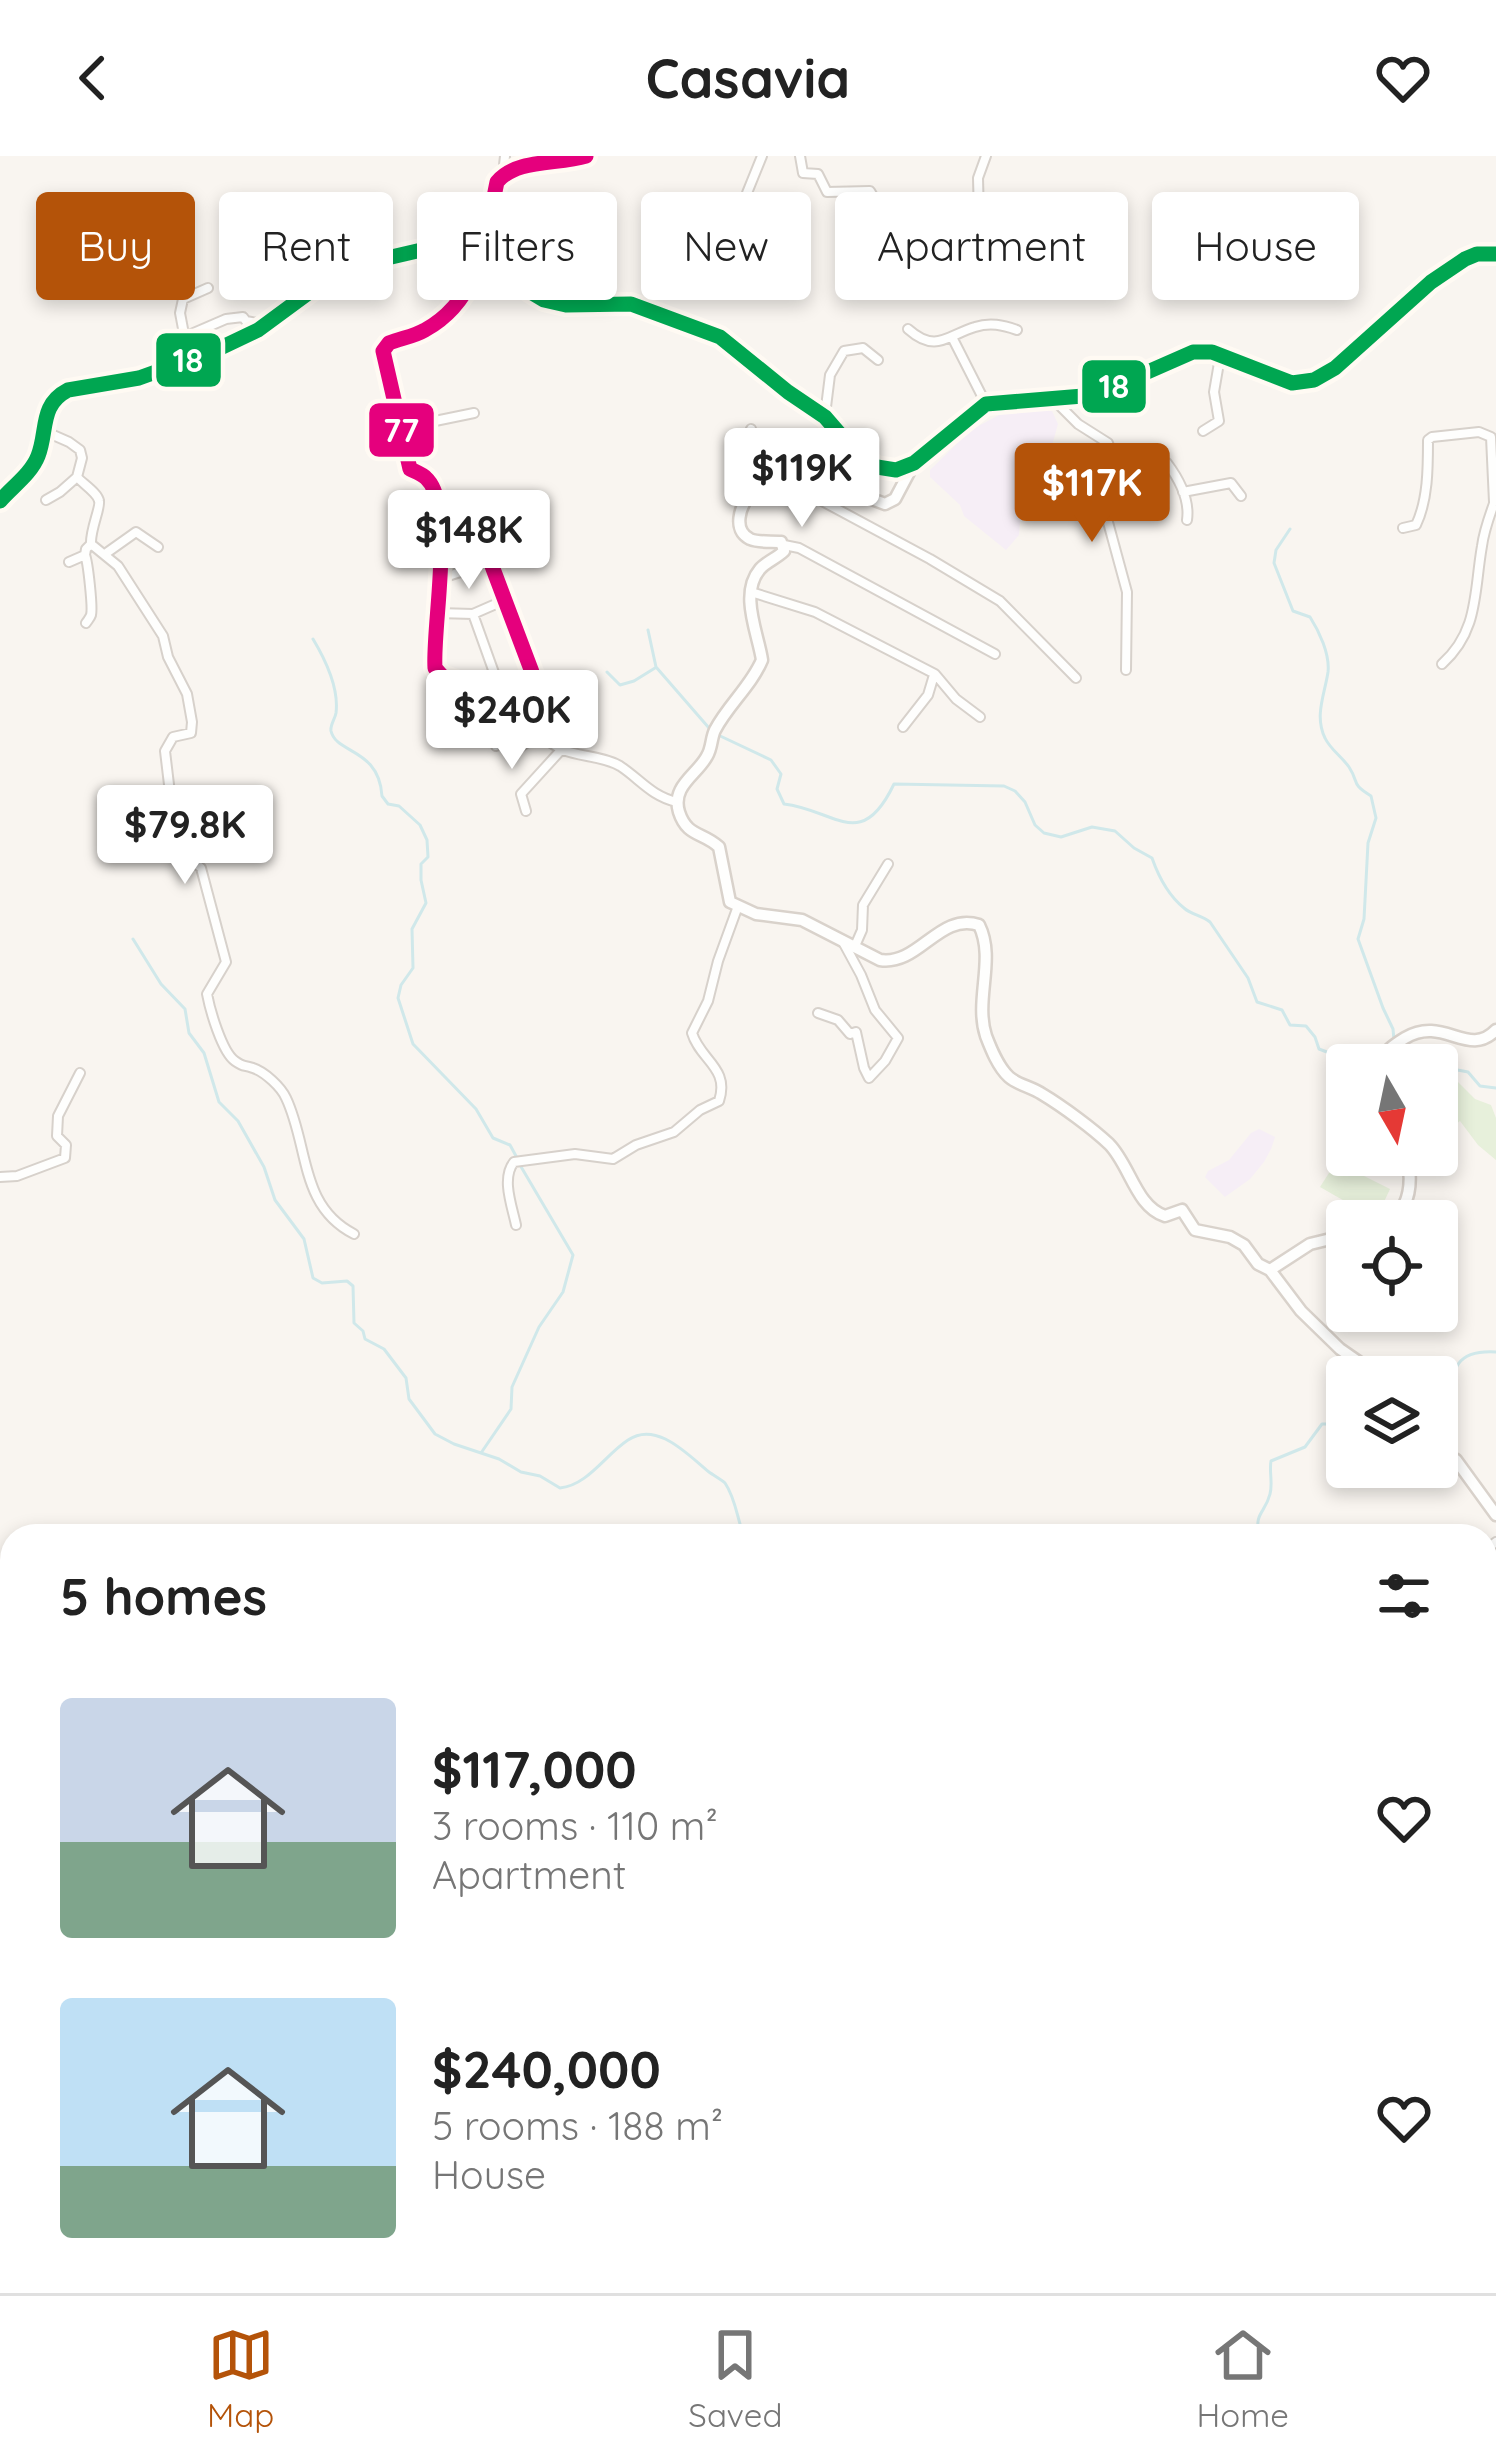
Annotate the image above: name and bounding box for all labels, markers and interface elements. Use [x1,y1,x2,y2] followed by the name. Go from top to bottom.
[646,44,850,112] text: Casavia
[60,45,126,111] icon: back
[1370,45,1436,111] icon: heart
[36,192,195,300] chip: Buy
[219,192,393,300] chip: Rent
[417,192,617,300] chip: Filters
[641,192,811,300] chip: New
[835,192,1128,300] chip: Apartment
[1152,192,1359,300] chip: House
[154,331,223,389] line badge: 18
[173,339,203,380] text: 18
[1080,358,1148,415] line badge: 18
[1099,365,1129,406] text: 18
[367,401,436,459] line badge: 77
[383,409,419,450] text: 77
[718,428,886,530] pin: $119K
[751,442,853,491] text: $119K
[1008,443,1176,545] pin: $117K
[1042,457,1142,506] text: $117K
[385,490,553,592] pin: $148K
[415,504,523,553] text: $148K
[428,670,596,772] pin: $240K
[453,684,571,733] text: $240K
[87,785,283,887] pin: $79.8K
[124,799,246,848] text: $79.8K
[1326,1044,1458,1176] north arrow
[1326,1044,1458,1488] map controls
[1326,1200,1458,1332] button: locate
[1326,1356,1458,1488] button: layers
[1371,1563,1437,1629] icon: filters
[60,1564,267,1628] text: 5 homes
[432,1737,637,1801] text: $117,000
[156,1746,300,1890] icon: home
[1371,1785,1437,1851] icon: heart
[432,1801,718,1850] text: 3 rooms · 110 m²
[432,1850,626,1899] text: Apartment
[432,2037,661,2101] text: $240,000
[156,2046,300,2190] icon: home
[1371,2085,1437,2151] icon: heart
[432,2101,723,2150] text: 5 rooms · 188 m²
[432,2150,546,2199] text: House
[207,2322,274,2435] tab: Map
[688,2322,782,2435] tab: Saved
[1197,2322,1289,2435] tab: Home

